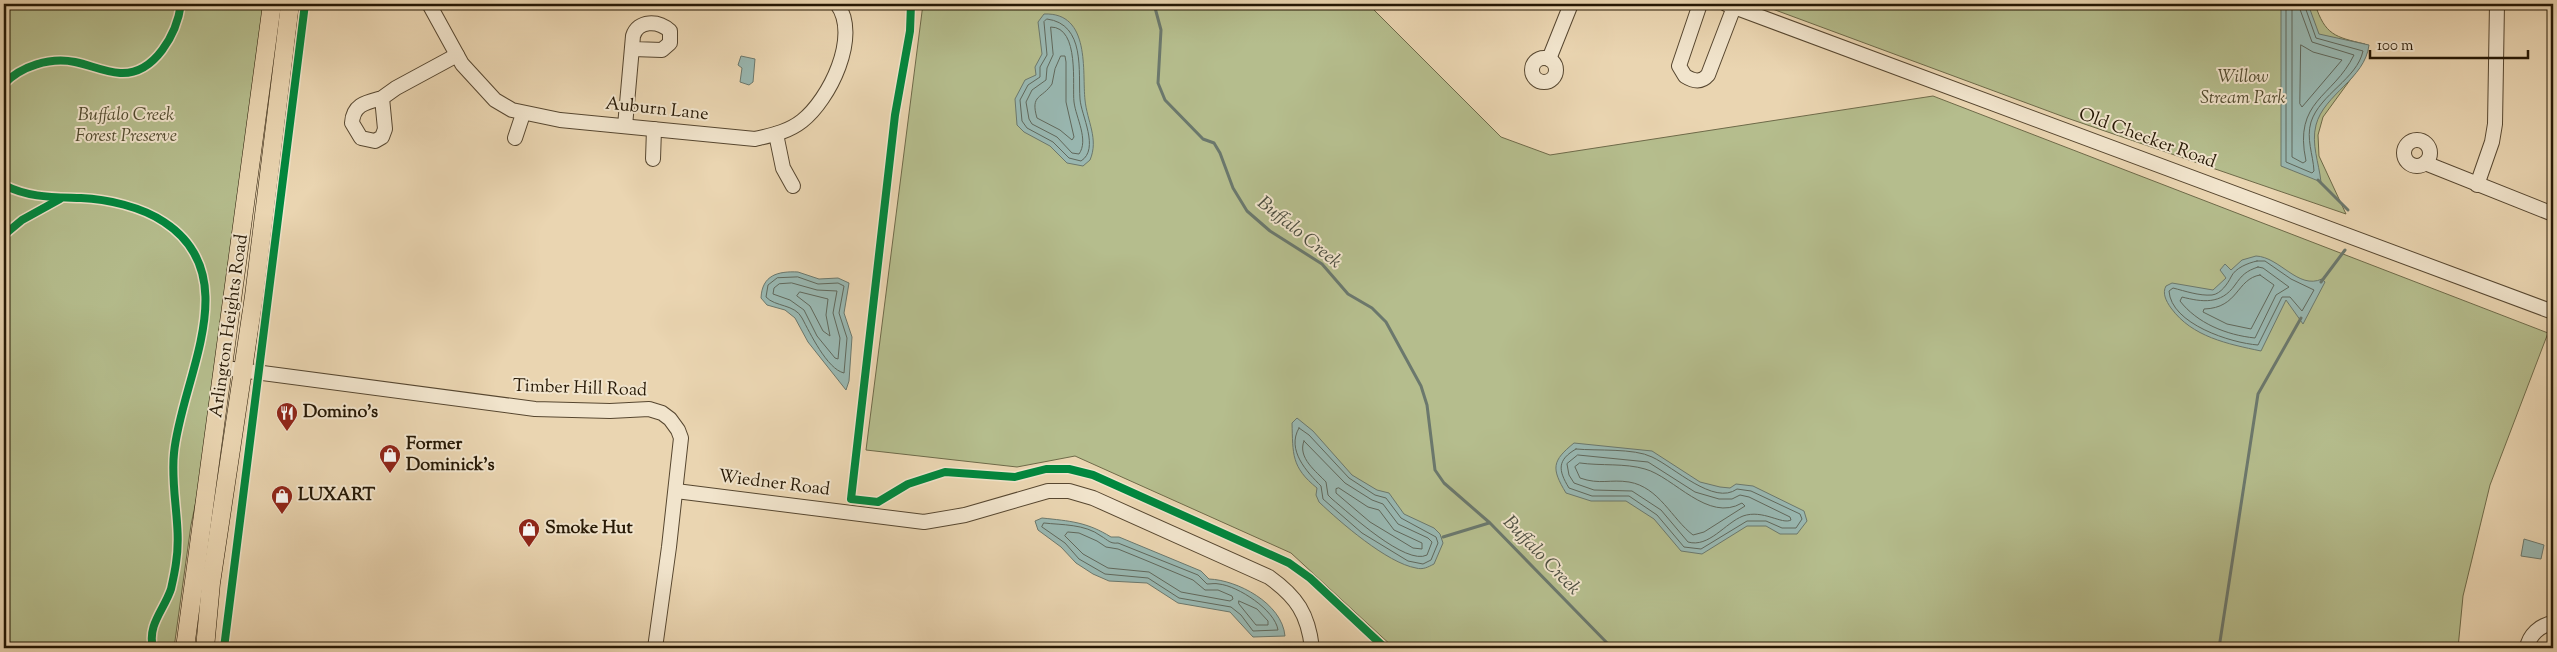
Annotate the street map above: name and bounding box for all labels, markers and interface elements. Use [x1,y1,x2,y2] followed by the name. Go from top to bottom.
[2370,28,2527,60] scale bar
[2377,36,2414,57] text: 100 m
[2200,65,2286,112] park label: Willow Stream Park
[604,92,710,128] street label: Auburn Lane
[2075,102,2219,176] street label: Old Checker Road
[75,103,177,150] park label: Buffalo Creek Forest Preserve
[1251,190,1347,276] water label: Buffalo Creek
[204,233,256,419] street label: Arlington Heights Road
[513,374,647,404] street label: Timber Hill Road
[303,400,378,426] place label: Domino's
[275,401,299,432] restaurant icon: Domino's
[406,432,495,479] place label: Former Dominick's
[378,443,402,474] shop icon: Former Dominick's
[717,464,831,504] street label: Wiedner Road
[298,483,375,509] place label: LUXART
[270,484,294,515] shop icon: LUXART
[1496,510,1586,602] water label: Buffalo Creek
[545,516,633,542] place label: Smoke Hut
[517,517,541,548] shop icon: Smoke Hut

